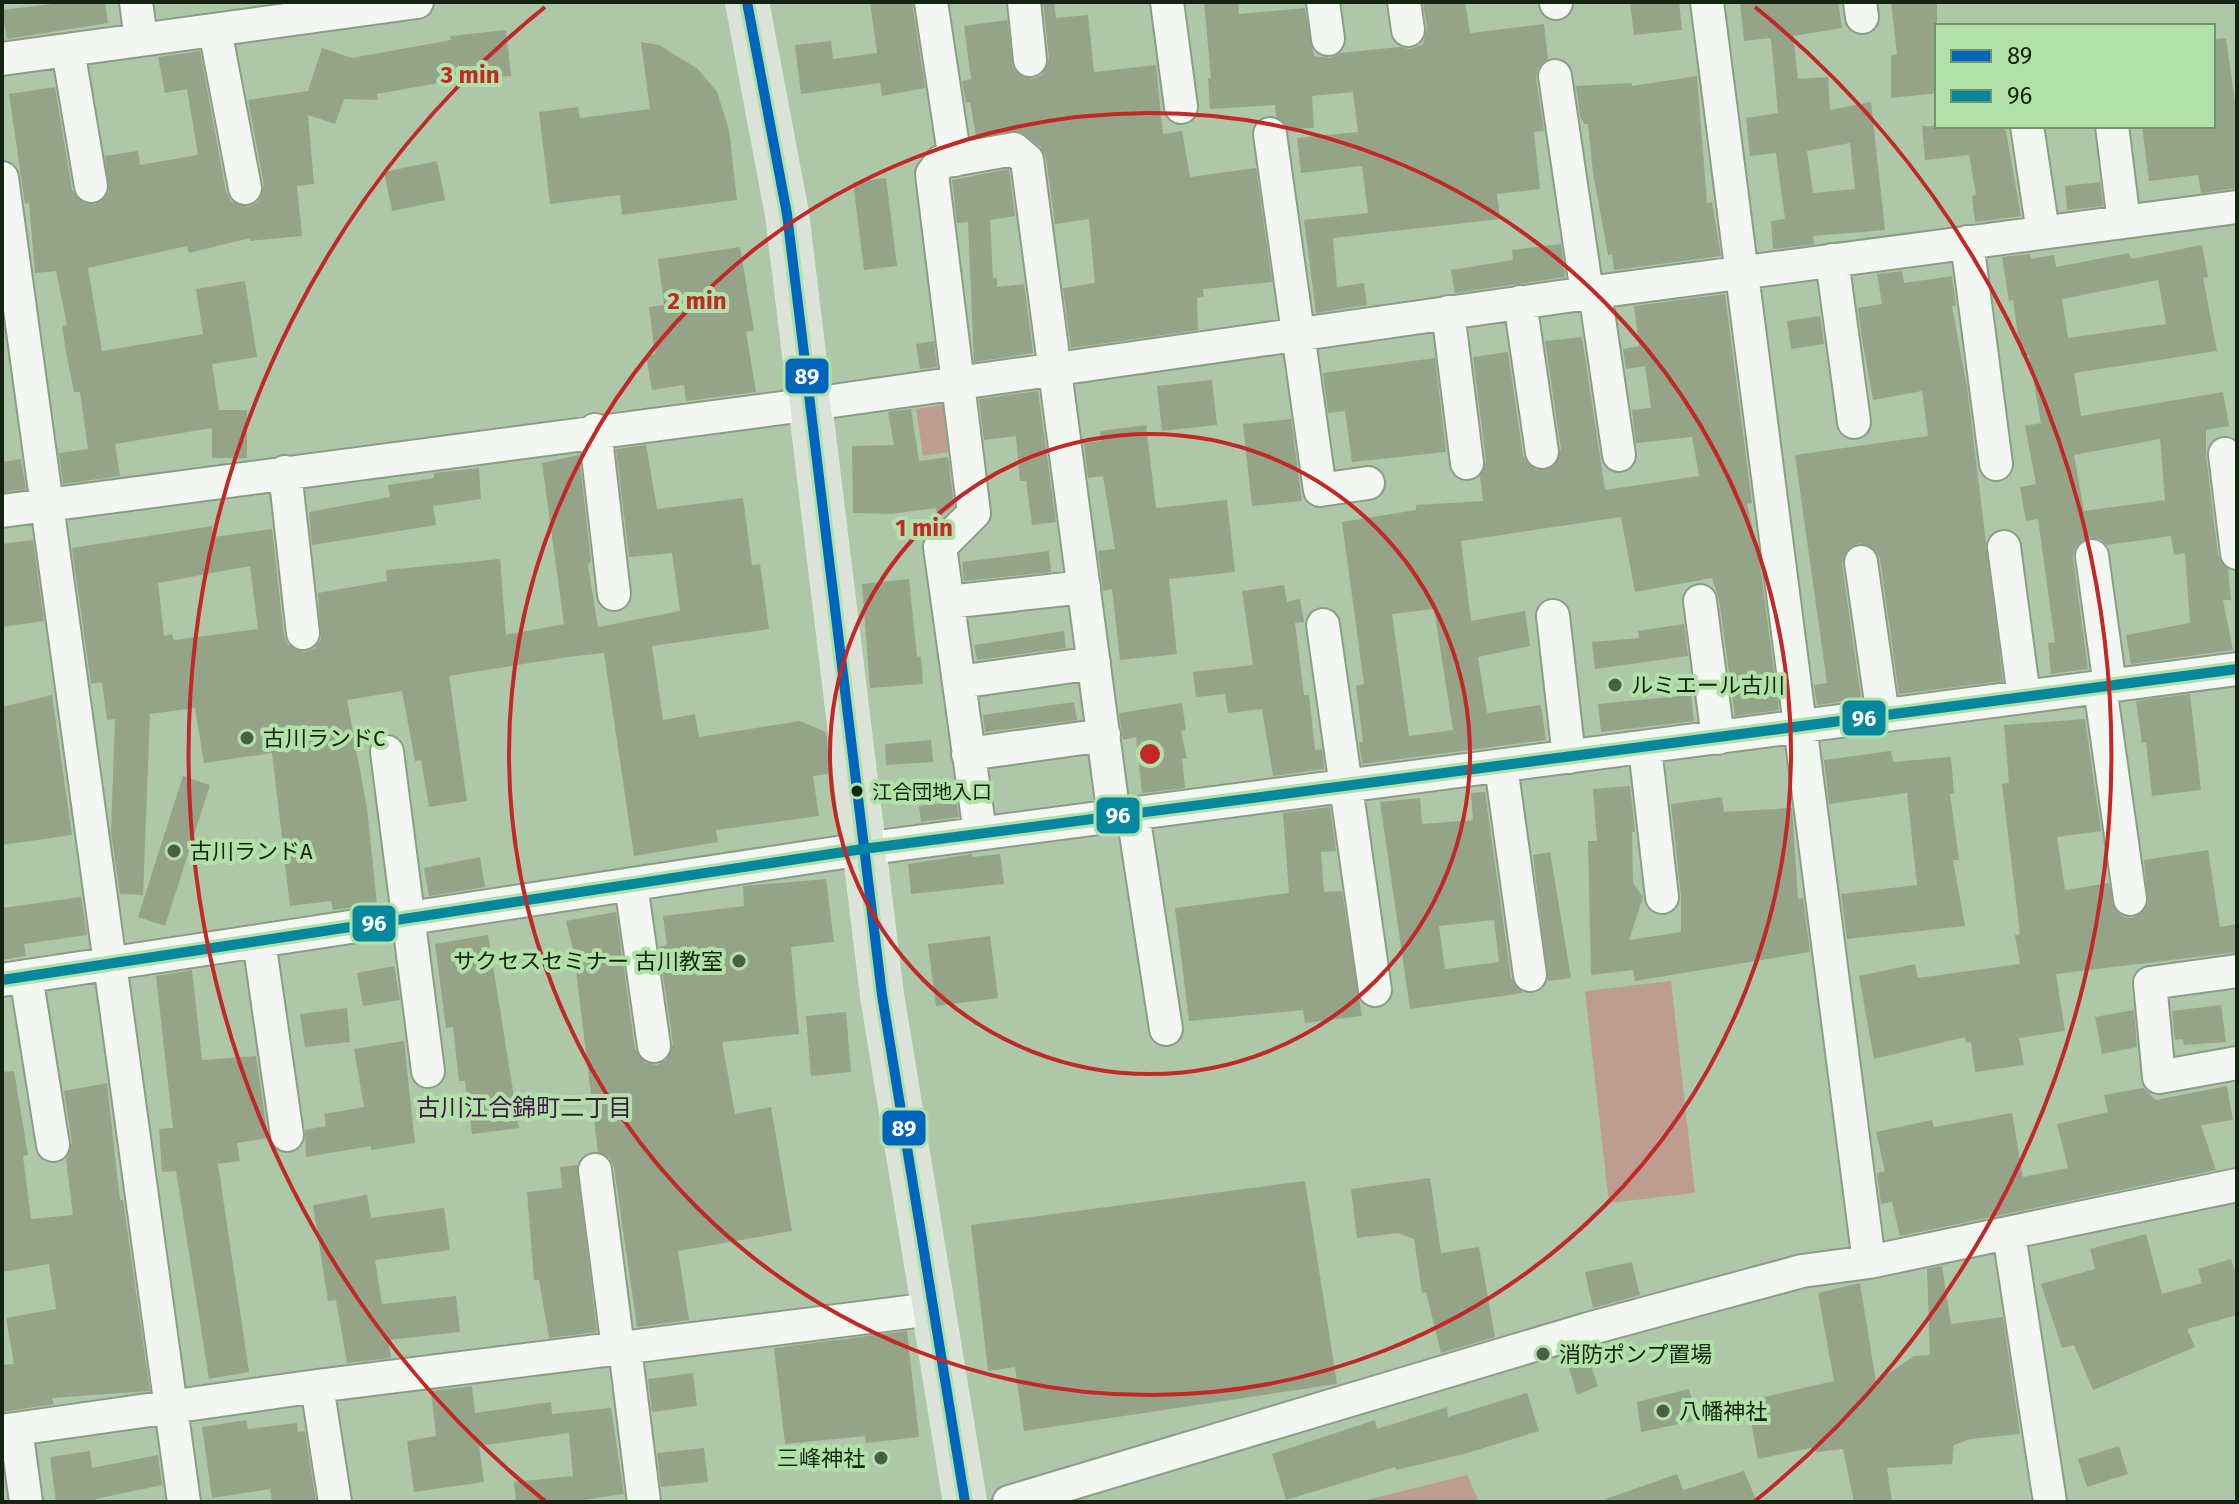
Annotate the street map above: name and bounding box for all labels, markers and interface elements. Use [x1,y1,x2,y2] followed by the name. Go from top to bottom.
[1935,24,2215,128] legend
[2007,42,2032,70] text: 89
[439,61,500,89] text: 3 min
[2007,82,2032,110] text: 96
[668,287,727,315] text: 2 min
[784,357,830,395] line badge: 89
[795,363,819,390] text: 89
[895,514,953,542] text: 1 min
[1631,672,1785,699] place label: ルミエール古川
[1606,676,1624,694] marker: ルミエール古川
[1841,699,1887,737] line badge: 96
[1852,705,1876,732] text: 96
[263,725,385,752] place label: 古川ランドC
[238,729,256,747] marker: 古川ランドC
[1136,740,1164,768] centre of rings
[872,780,992,804] place label: 江合団地入口
[849,783,865,799] marker: 江合団地入口
[1095,796,1141,835] line badge: 96
[1106,802,1130,829] text: 96
[190,838,313,865] place label: 古川ランドA
[165,842,183,860] marker: 古川ランドA
[351,904,397,943] line badge: 96
[362,910,386,937] text: 96
[453,948,723,975] place label: サクセスセミナー 古川教室
[730,952,748,970] marker: サクセスセミナー 古川教室
[416,1094,632,1122] district label: 古川江合錦町二丁目
[881,1109,927,1147] line badge: 89
[892,1115,916,1142] text: 89
[1559,1341,1712,1368] place label: 消防ポンプ置場
[1534,1345,1552,1363] marker: 消防ポンプ置場
[1679,1398,1767,1425] place label: 八幡神社
[1654,1402,1672,1420] marker: 八幡神社
[777,1445,865,1472] place label: 三峰神社
[872,1449,890,1467] marker: 三峰神社

